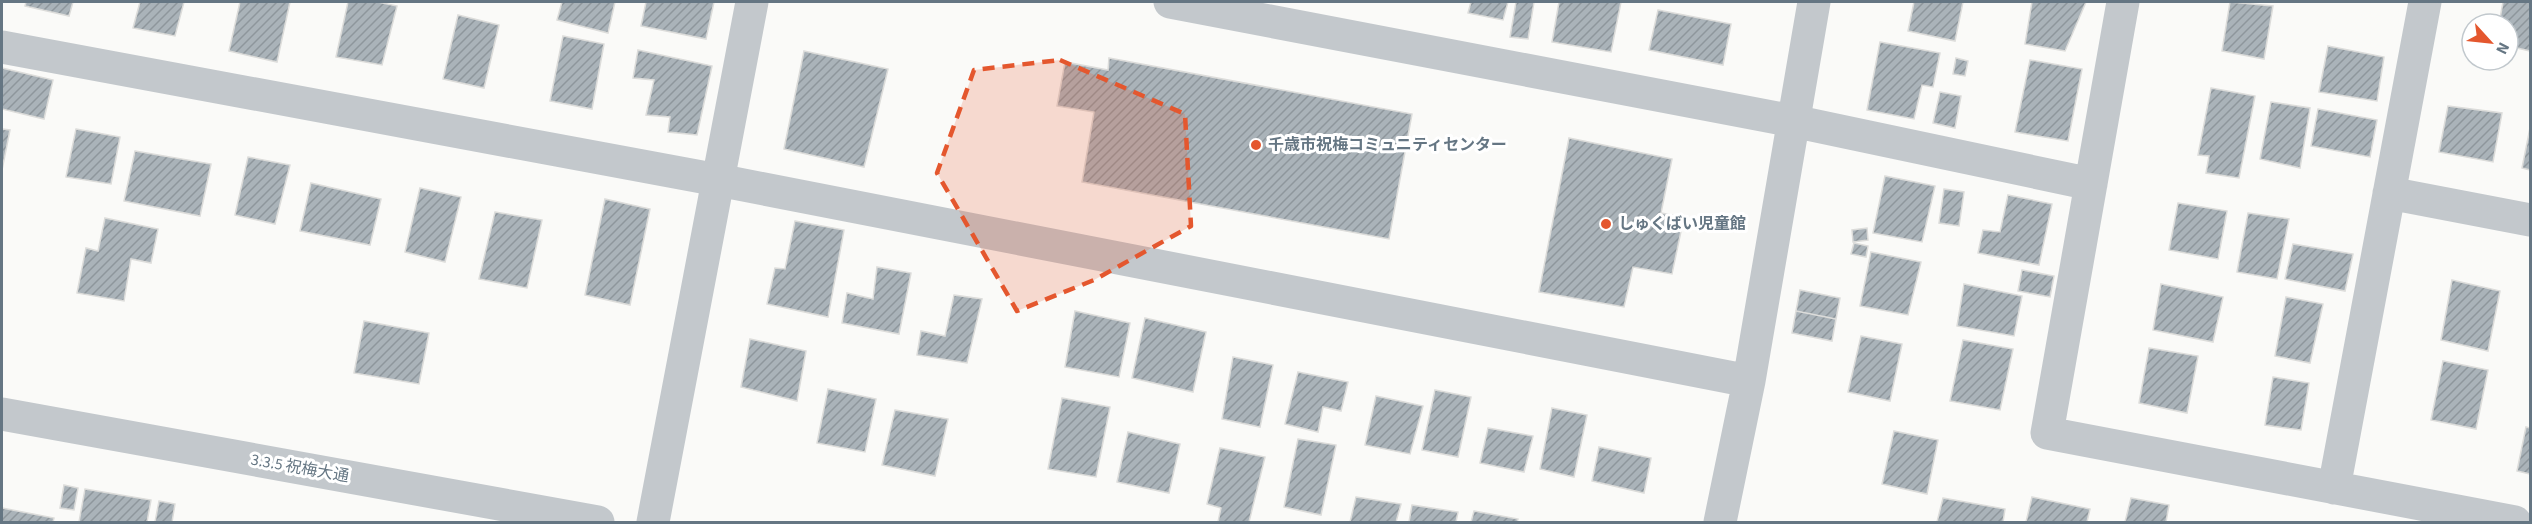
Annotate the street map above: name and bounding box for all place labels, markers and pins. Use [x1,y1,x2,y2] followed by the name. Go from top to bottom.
[1268,134,1507,156] place label: 千歳市祝梅コミュニティセンター
[1249,138,1263,152] marker: 千歳市祝梅コミュニティセンター
[1618,213,1746,235] place label: しゅくばい児童館
[1599,217,1613,231] marker: しゅくばい児童館

